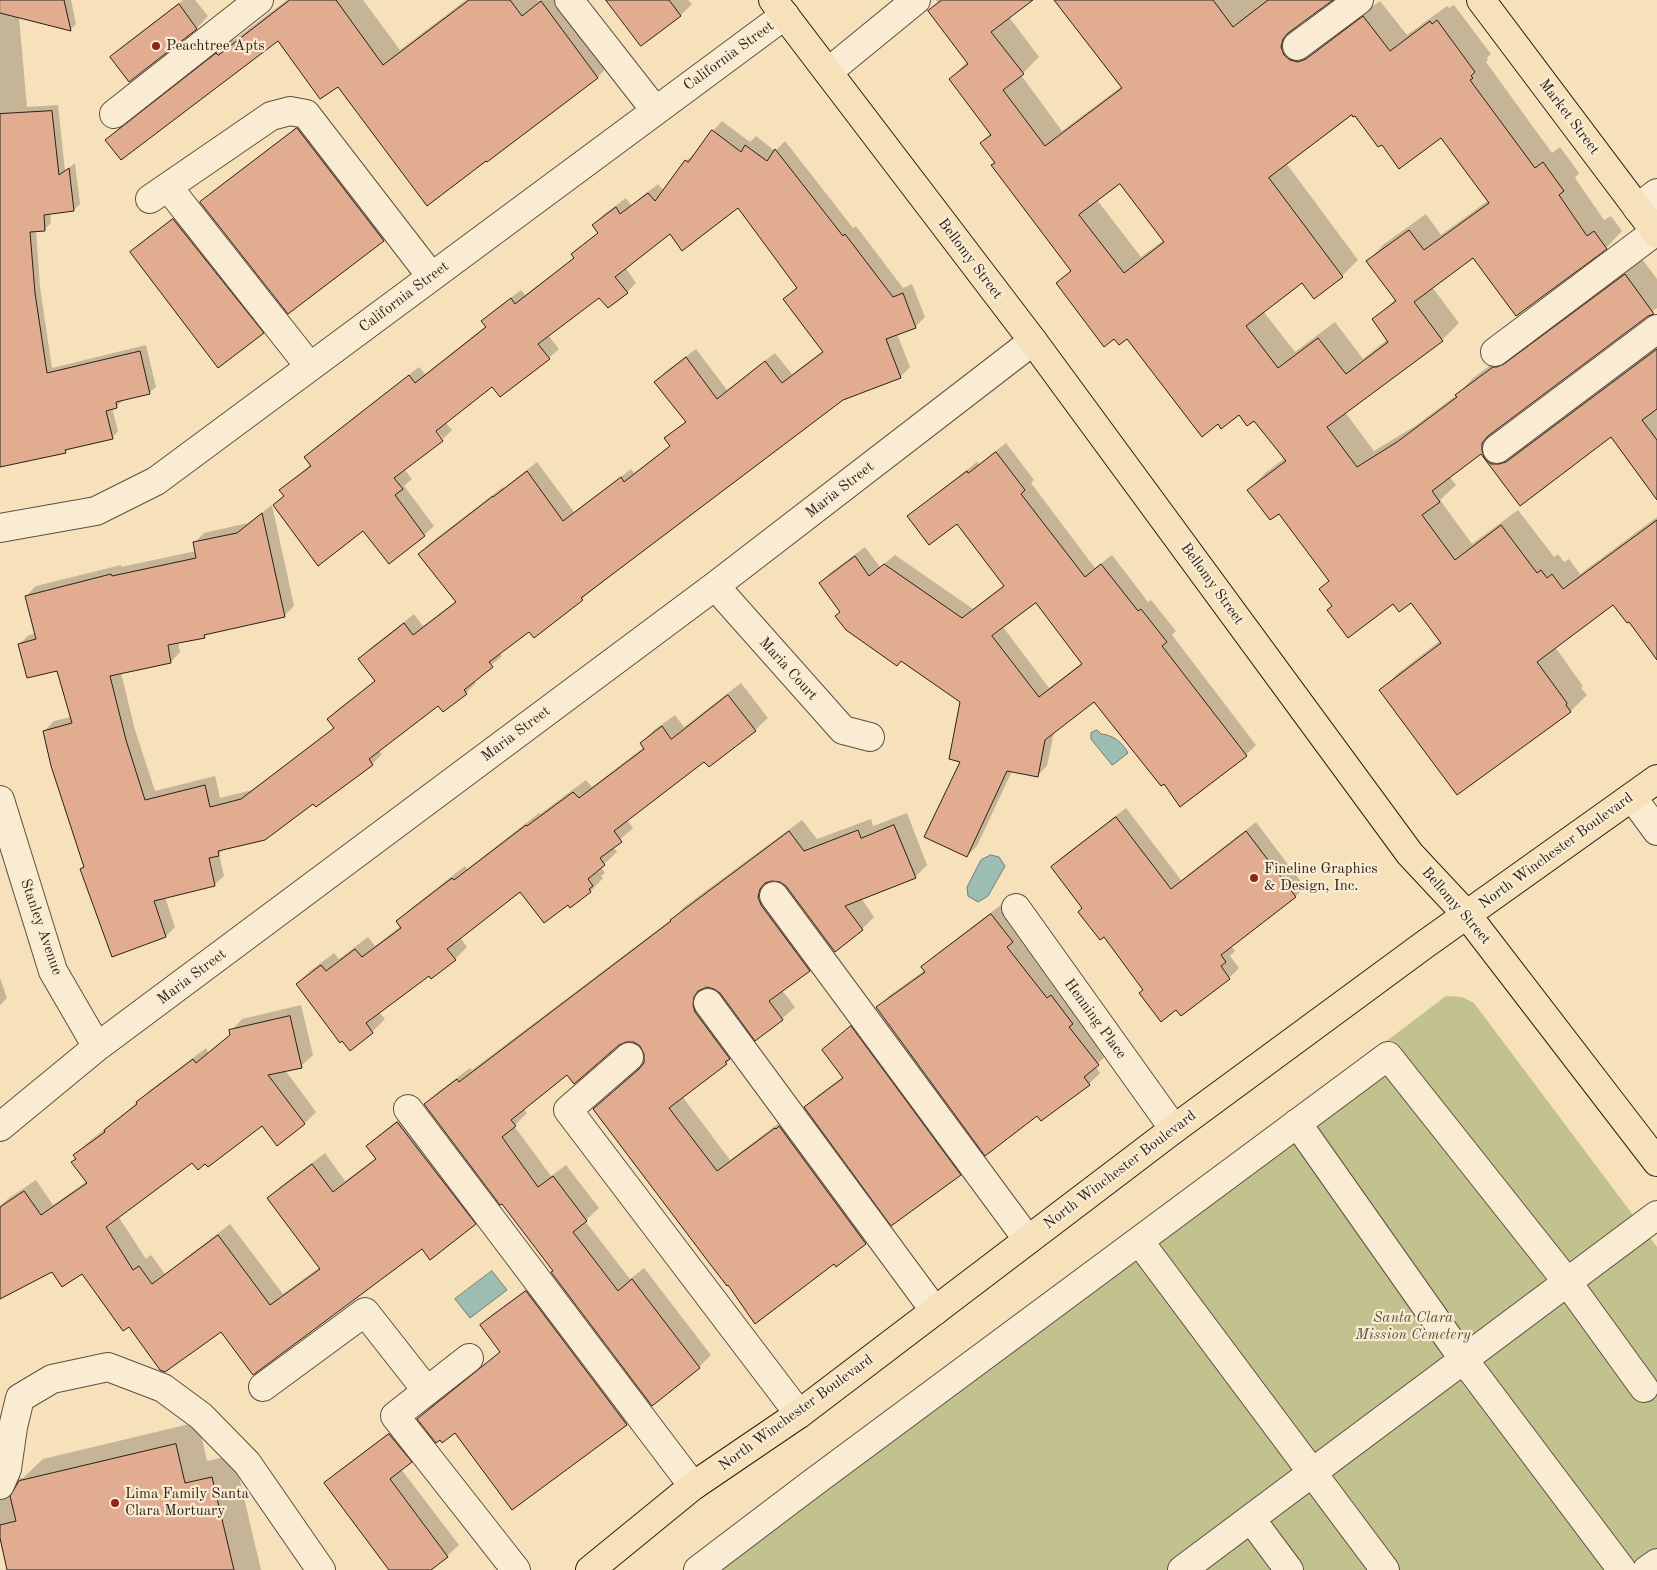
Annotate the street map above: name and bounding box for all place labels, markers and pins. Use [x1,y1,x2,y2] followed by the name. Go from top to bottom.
[166,37,265,55] place label: Peachtree Apts
[150,40,162,52] marker: Peachtree Apts
[1264,860,1378,895] place label: Fineline Graphics & Design, Inc.
[1248,872,1260,884] marker: Fineline Graphics & Design, Inc.
[125,1485,249,1520] place label: Lima Family Santa Clara Mortuary
[109,1497,121,1509] marker: Lima Family Santa Clara Mortuary

